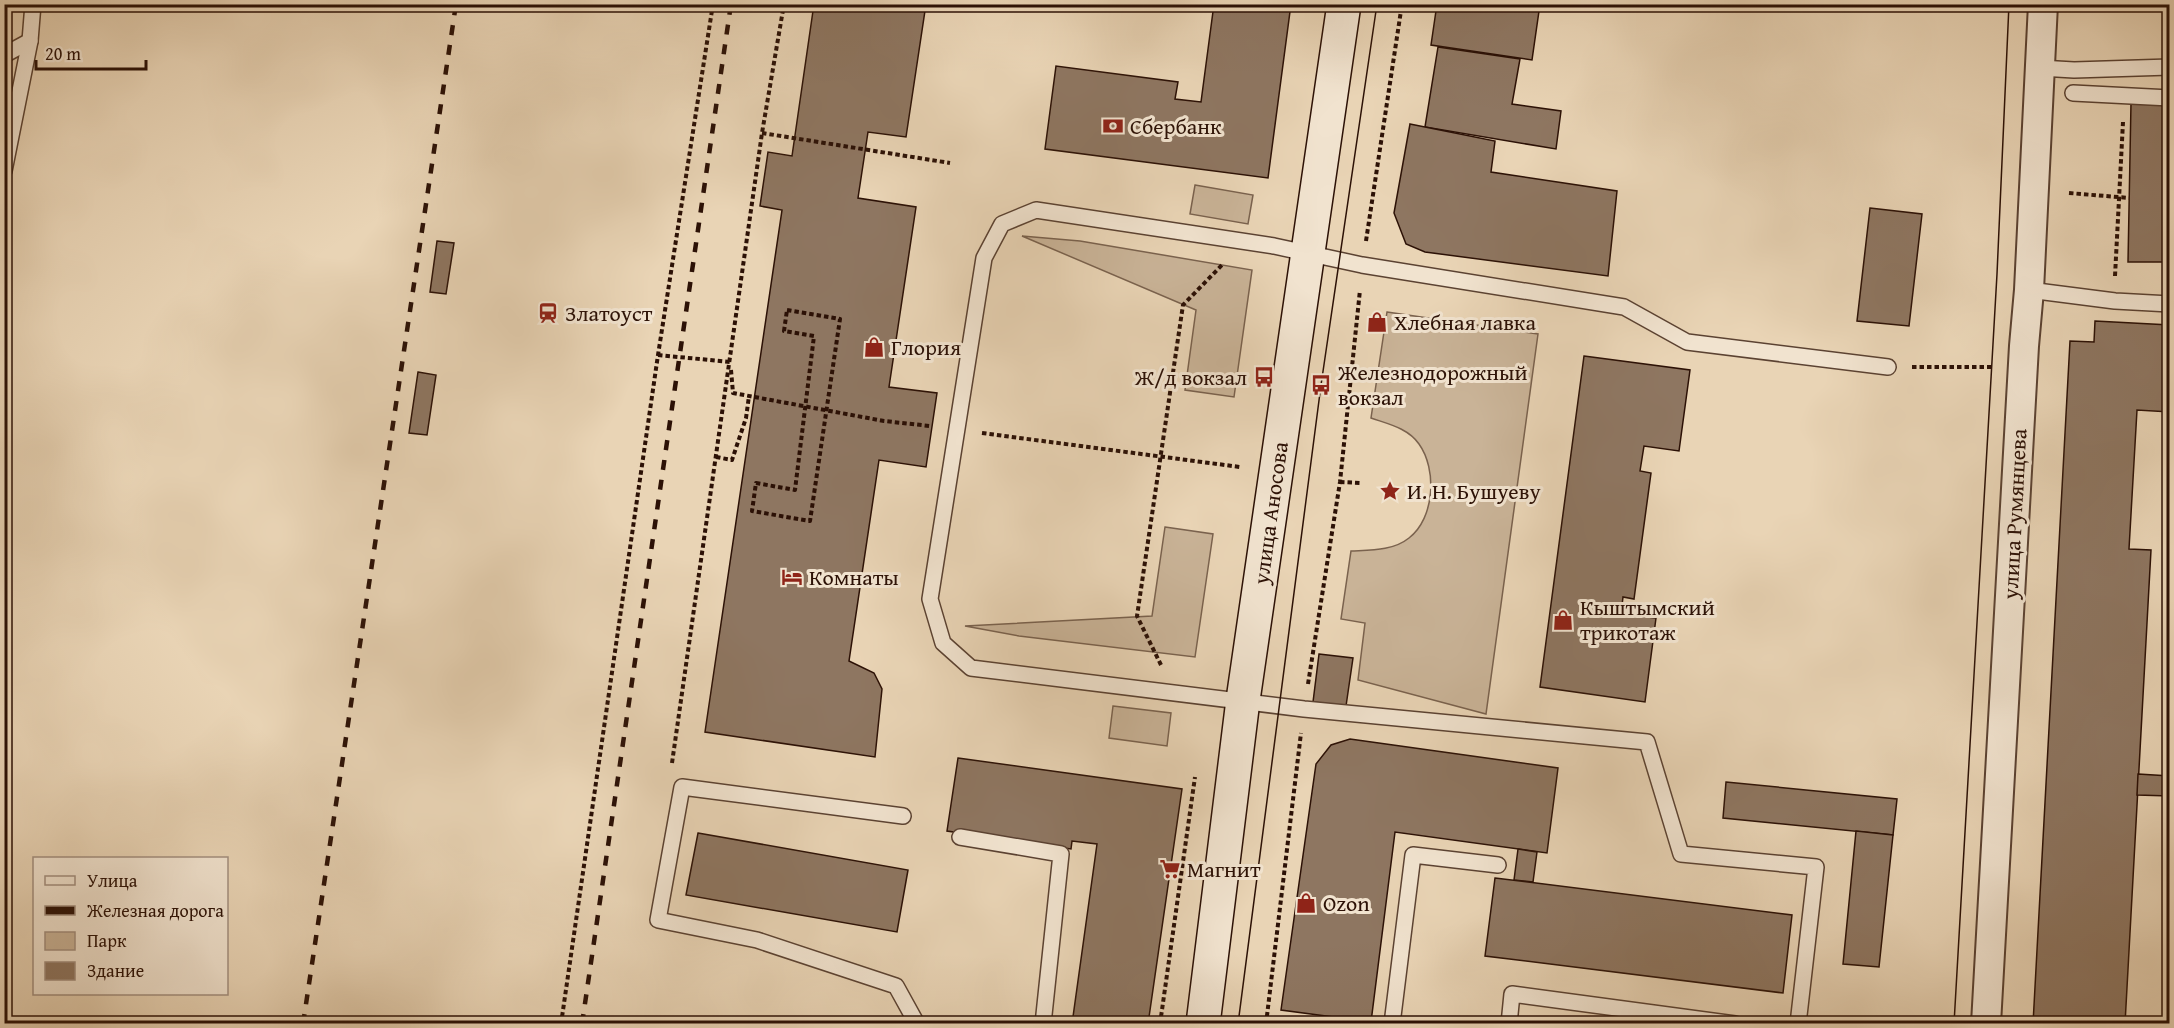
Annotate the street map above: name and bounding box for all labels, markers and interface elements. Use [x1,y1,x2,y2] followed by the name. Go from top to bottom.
[36,33,146,71] scale bar
[45,40,81,67] text: 20 m
[1130,110,1222,142] place label: Сбербанк
[1101,114,1125,138] bank icon: Сбербанк
[565,297,653,329] place label: Златоуст
[536,301,560,325] station icon: Златоуст
[1394,306,1536,338] place label: Хлебная лавка
[1365,310,1389,334] shop icon: Хлебная лавка
[891,331,961,363] place label: Глория
[862,335,886,359] shop icon: Глория
[1337,356,1527,413] place label: Железнодорожный вокзал
[1134,361,1247,393] place label: Ж/д вокзал
[1252,365,1276,389] bus stop icon: Ж/д вокзал
[1309,373,1333,397] bus stop icon: Железнодорожный вокзал
[1993,427,2034,601] street label: улица Румянцева
[1244,439,1296,587] street label: улица Аносова
[1407,475,1541,507] place label: И. Н. Бушуеву
[1378,479,1402,503] place icon: И. Н. Бушуеву
[809,561,899,593] place label: Комнаты
[780,565,804,589] hotel icon: Комнаты
[1580,591,1715,648] place label: Кыштымский трикотаж
[1551,608,1575,632] shop icon: Кыштымский трикотаж
[1187,853,1261,885] place label: Магнит
[33,857,228,995] legend
[1158,857,1182,881] supermarket icon: Магнит
[87,867,138,894] text: Улица
[1323,887,1370,919] place label: Ozon
[1294,891,1318,915] shop icon: Ozon
[86,897,224,924] text: Железная дорога
[87,927,127,954] text: Парк
[87,957,144,984] text: Здание

